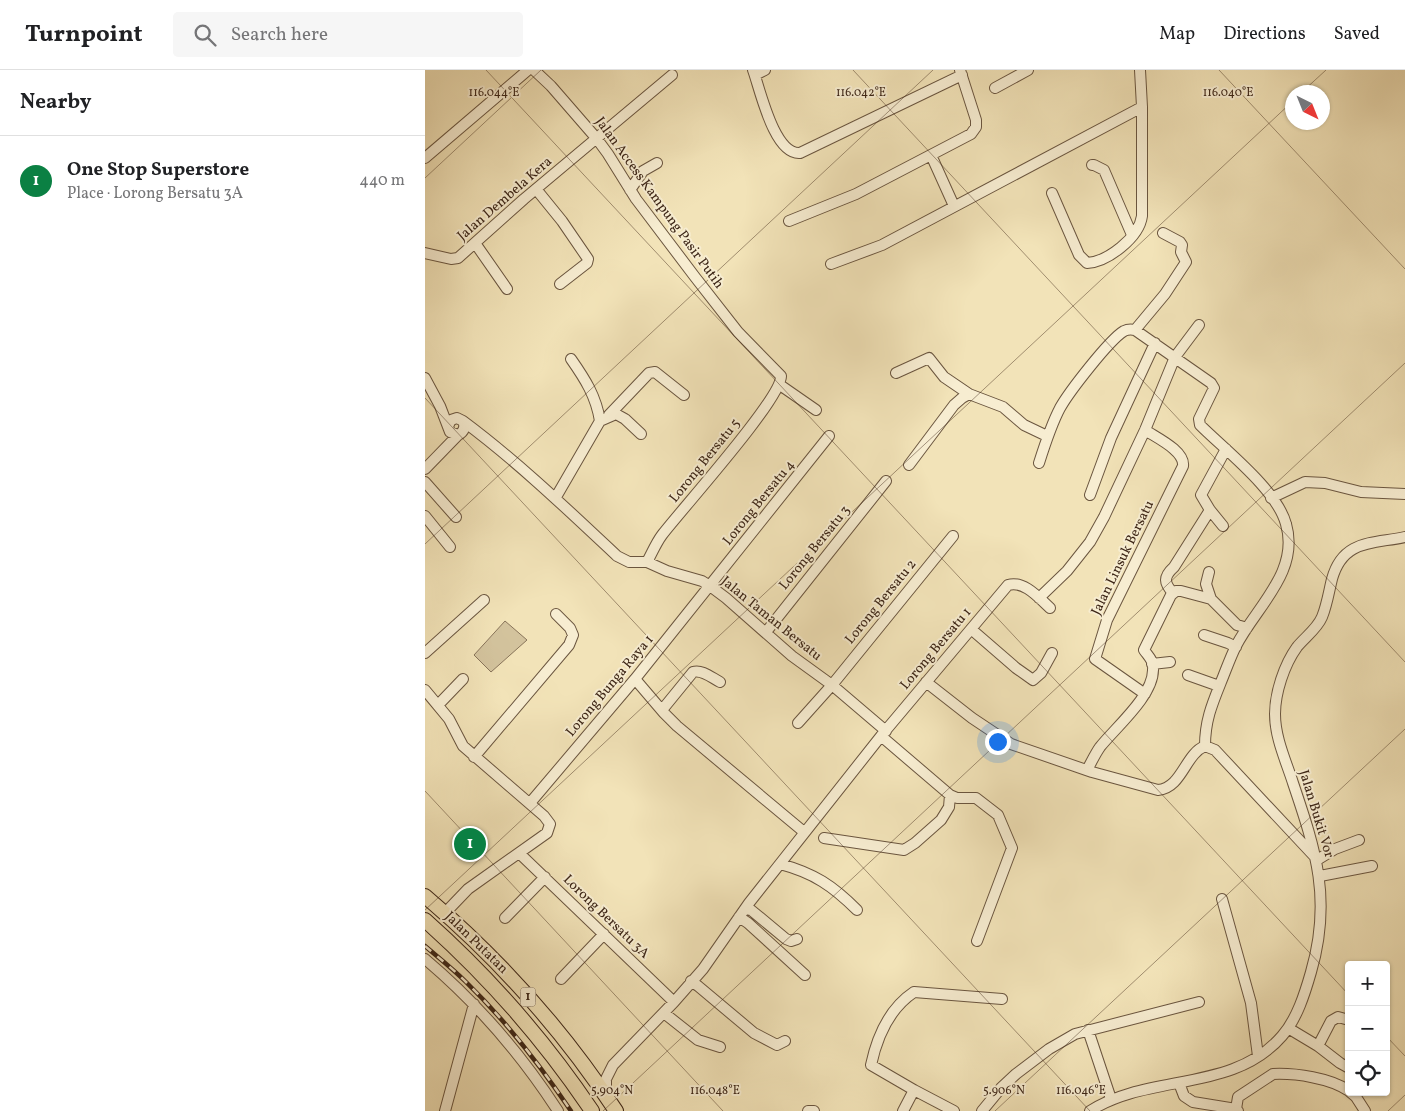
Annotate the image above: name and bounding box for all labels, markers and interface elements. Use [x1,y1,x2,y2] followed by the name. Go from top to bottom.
[173,12,523,57] search box
[25,18,143,52] text: Turnpoint
[191,21,219,49] icon: search
[231,22,328,48] text: Search here
[1159,22,1195,47] text: Map
[1223,22,1306,47] text: Directions
[1334,22,1380,47] text: Saved
[469,85,519,101] text: 116.044°E
[836,85,886,101] text: 116.042°E
[1203,85,1253,101] text: 116.040°E
[1285,85,1330,130] north arrow
[20,88,91,117] text: Nearby
[590,113,728,293] street label: Jalan Access Kampung Pasir Putih
[454,153,556,245] street label: Jalan Dembela Kera
[67,157,249,183] text: One Stop Superstore
[33,170,39,192] text: 1
[359,170,405,192] text: 440 m
[67,183,243,205] text: Place · Lorong Bersatu 3A
[665,415,745,507] street label: Lorong Bersatu 5
[719,456,799,550] street label: Lorong Bersatu 4
[1087,497,1159,619] street label: Jalan Linsuk Bersatu
[775,502,855,594] street label: Lorong Bersatu 3
[841,556,921,648] street label: Lorong Bersatu 2
[716,572,826,666] street label: Jalan Taman Bersatu
[896,604,976,694] street label: Lorong Bersatu 1
[562,631,658,741] street label: Lorong Bunga Raya 1
[985,729,1011,755] your location
[1294,768,1338,861] street label: Jalan Bukit Vor
[454,825,486,863] pin: 1
[559,871,654,963] street label: Lorong Bersatu 3A
[440,908,512,978] street label: Jalan Putatan
[1345,961,1390,1096] map controls
[1345,961,1390,1006] button: +
[521,988,535,1006] road number: 1
[1345,1006,1390,1051] button: −
[1345,1051,1390,1096] button: locate
[591,1083,633,1099] text: 5.904°N
[690,1083,740,1099] text: 116.048°E
[983,1083,1025,1099] text: 5.906°N
[1056,1083,1106,1099] text: 116.046°E

